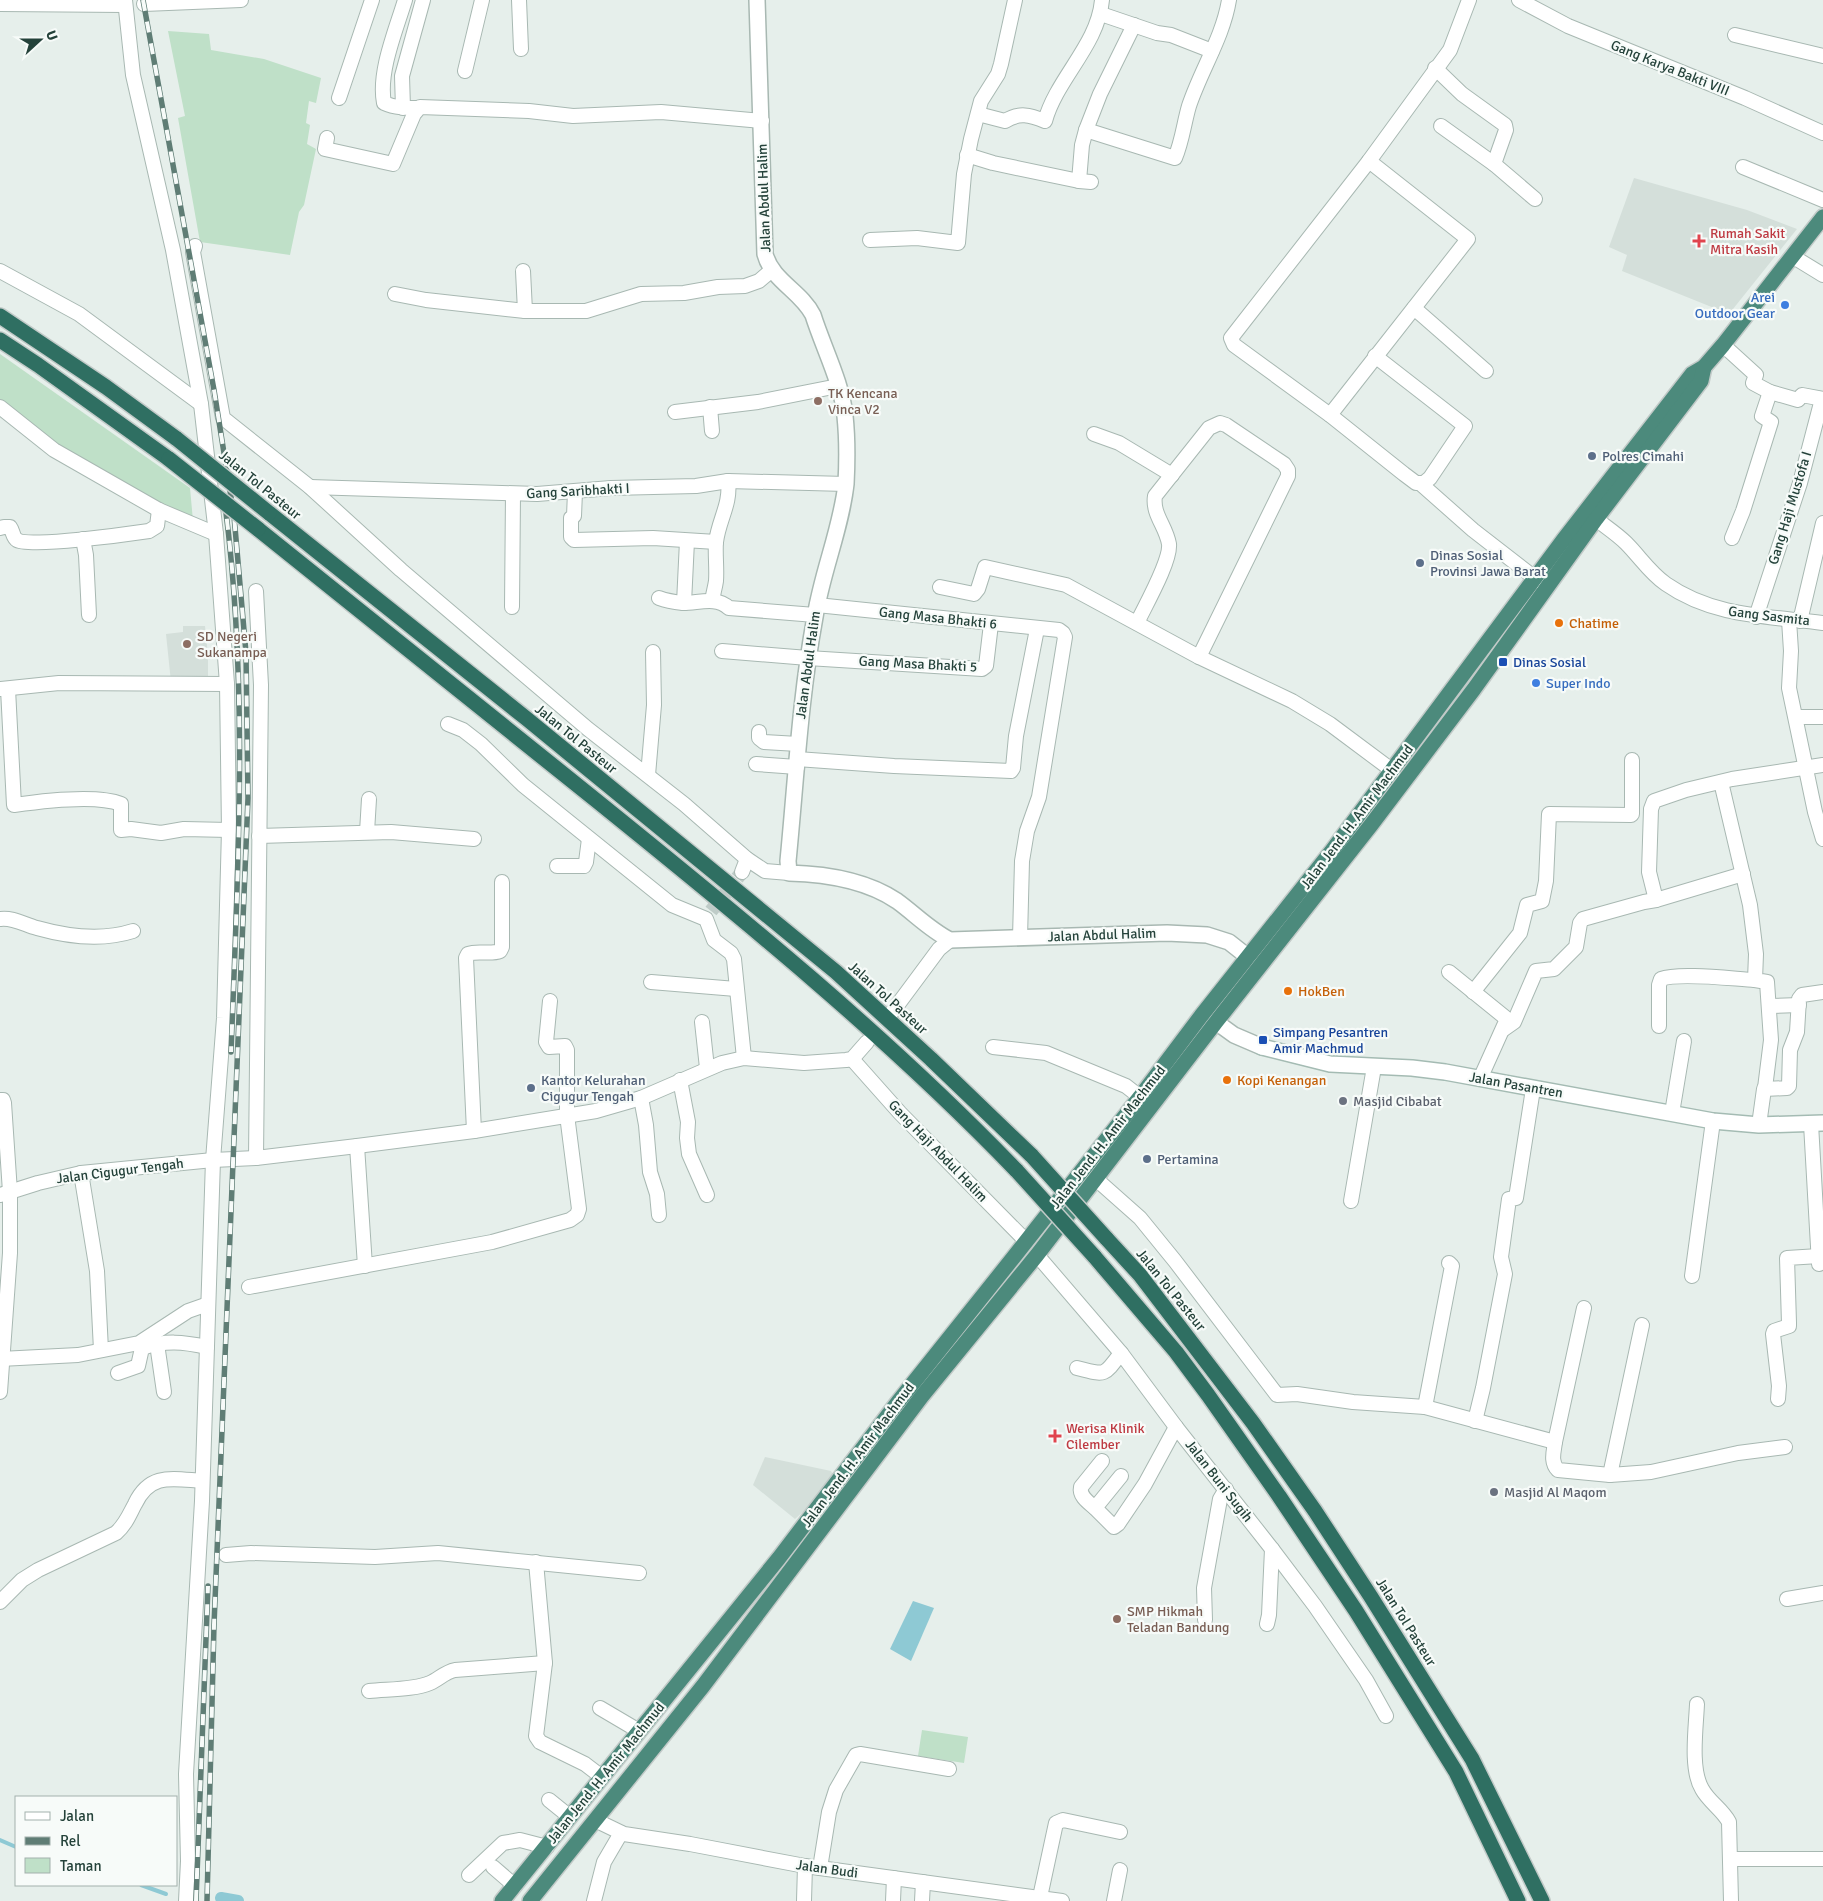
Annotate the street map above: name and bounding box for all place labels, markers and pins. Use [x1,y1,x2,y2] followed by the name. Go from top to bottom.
[1710,225,1785,258] place label: Rumah Sakit Mitra Kasih
[1692,234,1706,248] marker: Rumah Sakit Mitra Kasih
[1695,289,1776,322] place label: Arei Outdoor Gear
[1779,299,1791,311] marker: Arei Outdoor Gear
[828,385,898,418] place label: TK Kencana Vinca V2
[812,395,824,407] marker: TK Kencana Vinca V2
[1602,448,1684,465] place label: Polres Cimahi
[1586,450,1598,462] marker: Polres Cimahi
[1430,547,1546,580] place label: Dinas Sosial Provinsi Jawa Barat
[1414,557,1426,569] marker: Dinas Sosial Provinsi Jawa Barat
[1569,615,1619,632] place label: Chatime
[1553,617,1565,629] marker: Chatime
[197,628,267,661] place label: SD Negeri Sukanampa
[181,638,193,650] marker: SD Negeri Sukanampa
[1513,654,1586,671] place label: Dinas Sosial
[1497,656,1509,668] marker: Dinas Sosial
[1546,675,1611,692] place label: Super Indo
[1530,677,1542,689] marker: Super Indo
[1298,983,1345,1000] place label: HokBen
[1282,985,1294,997] marker: HokBen
[1273,1024,1388,1057] place label: Simpang Pesantren Amir Machmud
[1257,1034,1269,1046] marker: Simpang Pesantren Amir Machmud
[541,1072,646,1105] place label: Kantor Kelurahan Cigugur Tengah
[1237,1072,1326,1089] place label: Kopi Kenangan
[1221,1074,1233,1086] marker: Kopi Kenangan
[525,1082,537,1094] marker: Kantor Kelurahan Cigugur Tengah
[1353,1093,1442,1110] place label: Masjid Cibabat
[1337,1095,1349,1107] marker: Masjid Cibabat
[1157,1151,1219,1168] place label: Pertamina
[1141,1153,1153,1165] marker: Pertamina
[1066,1420,1144,1453] place label: Werisa Klinik Cilember
[1048,1429,1062,1443] marker: Werisa Klinik Cilember
[1504,1484,1607,1501] place label: Masjid Al Maqom
[1488,1486,1500,1498] marker: Masjid Al Maqom
[1127,1603,1229,1636] place label: SMP Hikmah Teladan Bandung
[1111,1613,1123,1625] marker: SMP Hikmah Teladan Bandung

